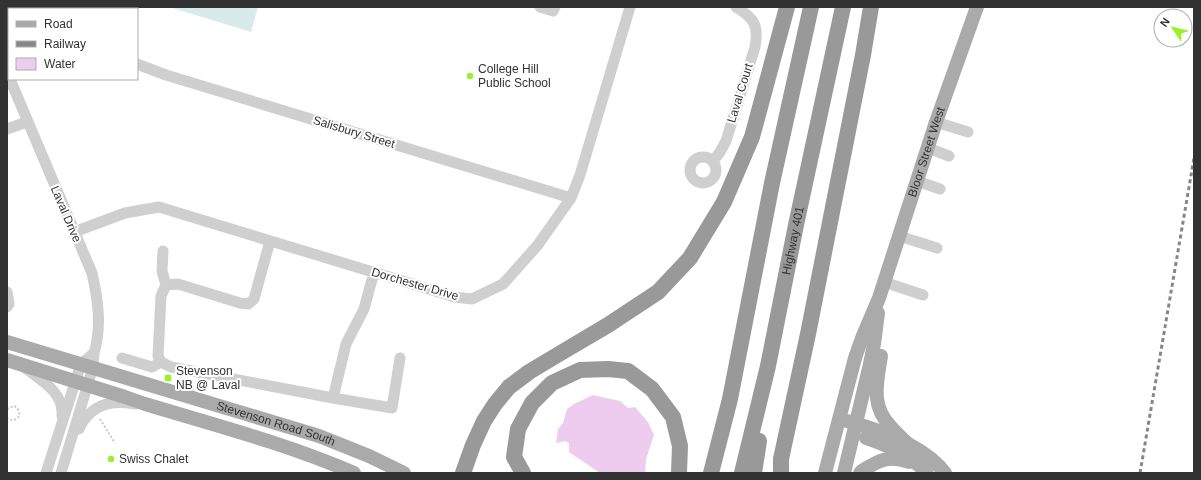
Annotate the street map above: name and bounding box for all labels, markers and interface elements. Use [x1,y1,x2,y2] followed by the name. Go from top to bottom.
[8,8,138,80] legend
[1153,8,1193,48] north arrow
[1158,16,1172,29] text: N
[44,17,73,31] text: Road
[44,37,86,51] text: Railway
[44,57,76,71] text: Water
[724,61,756,124] street label: Laval Court
[478,62,551,90] place label: College Hill Public School
[465,71,475,81] marker: College Hill Public School
[905,104,948,199] street label: Bloor Street West
[311,113,397,151] street label: Salisbury Street
[48,184,84,245] street label: Laval Drive
[779,205,807,276] street label: Highway 401
[370,265,461,303] street label: Dorchester Drive
[176,364,240,392] place label: Stevenson NB @ Laval
[163,373,173,383] marker: Stevenson NB @ Laval
[215,399,337,449] street label: Stevenson Road South
[119,452,189,466] place label: Swiss Chalet
[106,454,116,464] marker: Swiss Chalet

